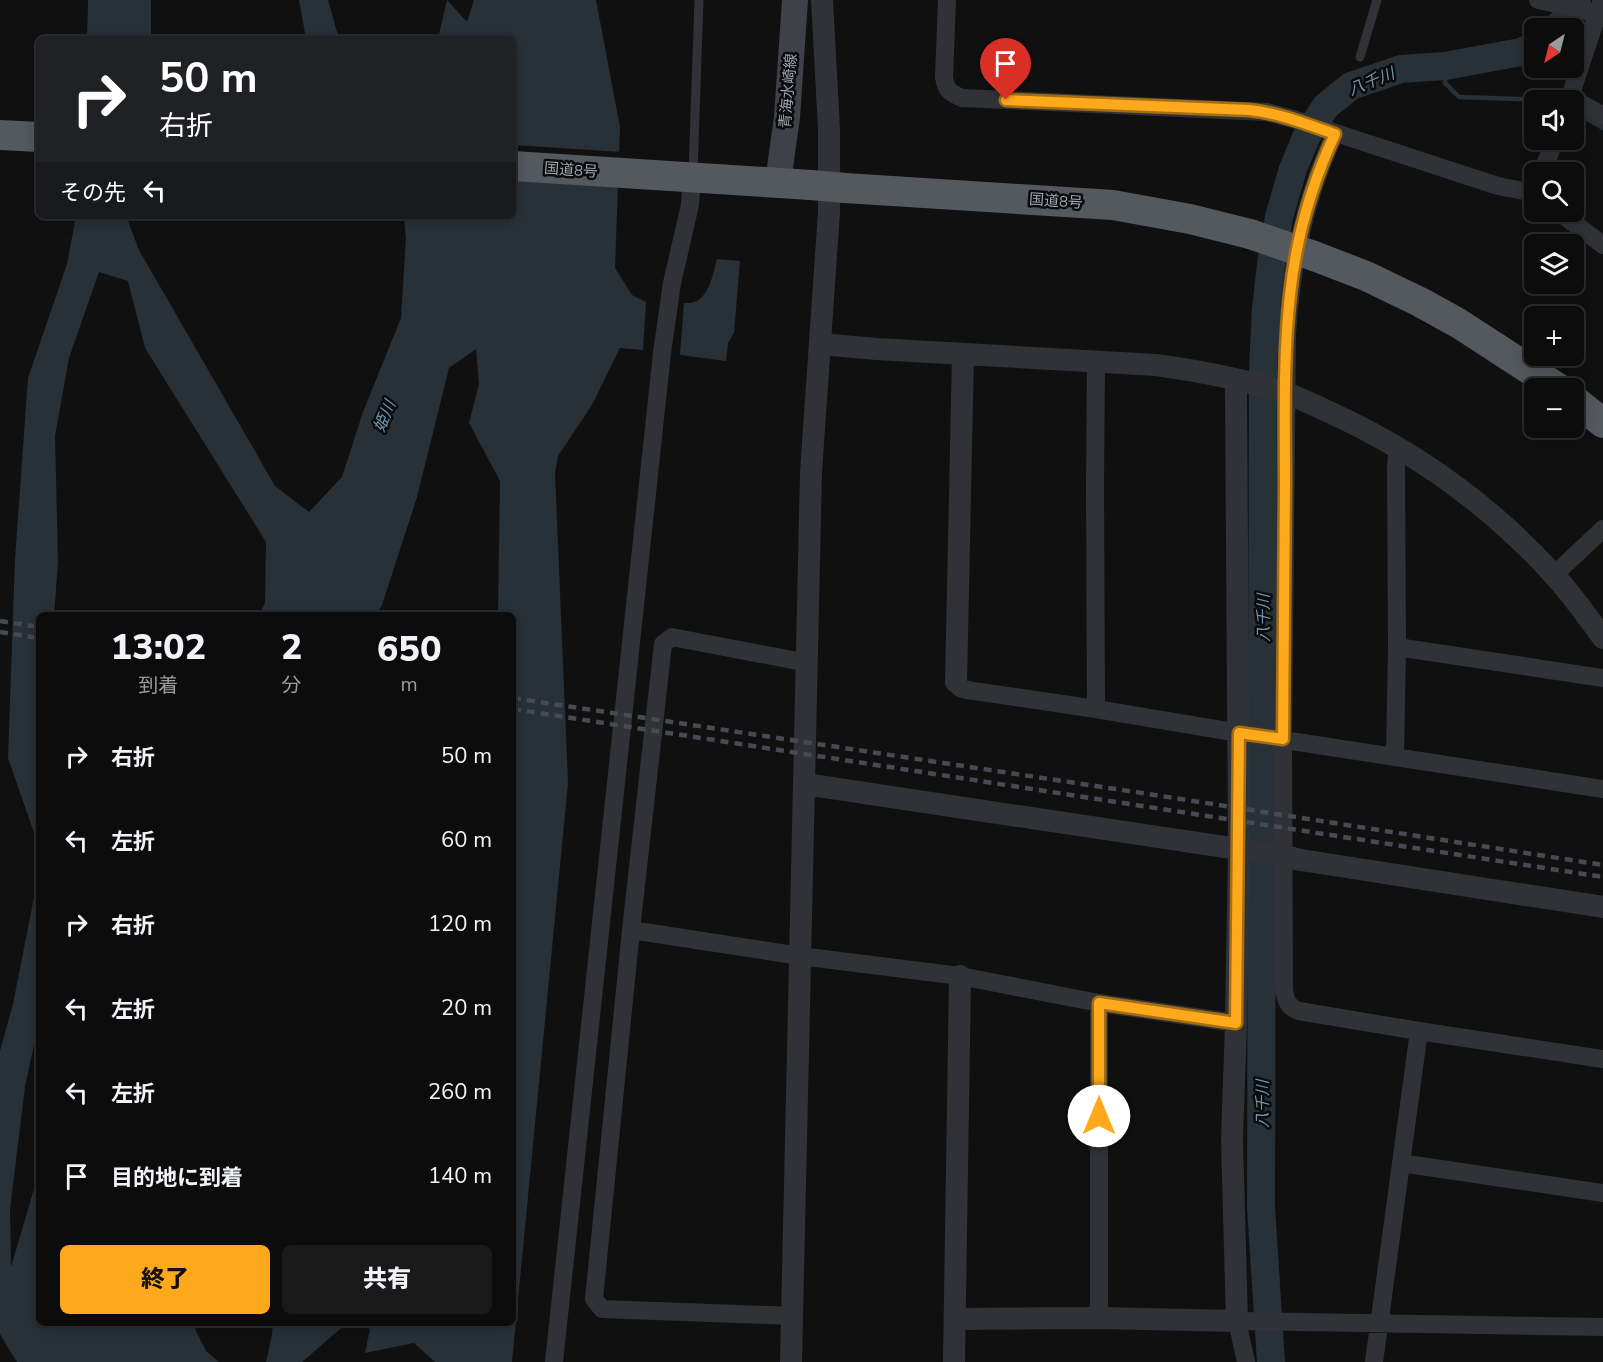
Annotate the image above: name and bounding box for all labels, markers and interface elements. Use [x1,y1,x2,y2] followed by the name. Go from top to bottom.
[1524,18,1584,78] north arrow
[1524,18,1584,438] map controls
[980,38,1031,100] pin
[989,47,1022,80] icon: arrive
[159,50,258,107] text: 50 m
[775,53,801,129] street label: 青海水崎線
[60,60,138,138] icon: right
[1345,62,1400,101] water label: 八千川
[1524,90,1584,150] button: sound
[159,108,213,145] text: 右折
[543,158,599,182] street label: 国道8号
[1524,162,1584,222] button: search
[138,174,171,207] icon: left
[60,178,126,208] text: その先
[1028,189,1084,213] street label: 国道8号
[1524,234,1584,294] button: layers
[1524,306,1584,366] button: +
[1524,378,1584,438] button: −
[369,396,402,435] water label: 姫川
[1253,592,1275,642] water label: 八千川
[110,623,206,672] text: 13:02
[281,623,302,672] text: 2
[377,625,442,674] text: 650
[401,671,418,698] text: m
[138,672,178,699] text: 到着
[281,672,301,699] text: 分
[60,740,93,773] icon: right
[441,741,492,771] text: 50 m
[111,743,155,773] text: 右折
[60,824,93,857] icon: left
[441,825,492,855] text: 60 m
[111,827,155,857] text: 左折
[60,908,93,941] icon: right
[428,909,492,939] text: 120 m
[111,911,155,941] text: 右折
[60,992,93,1025] icon: left
[441,993,492,1023] text: 20 m
[111,995,155,1025] text: 左折
[60,1076,93,1109] icon: left
[428,1077,492,1107] text: 260 m
[1252,1078,1274,1128] water label: 八千川
[111,1079,155,1109] text: 左折
[1067,1084,1131,1148] position arrow
[60,1160,93,1193] icon: arrive
[428,1161,492,1191] text: 140 m
[111,1163,243,1193] text: 目的地に到着
[60,1245,270,1314] button: 終了
[282,1245,492,1314] button: 共有

